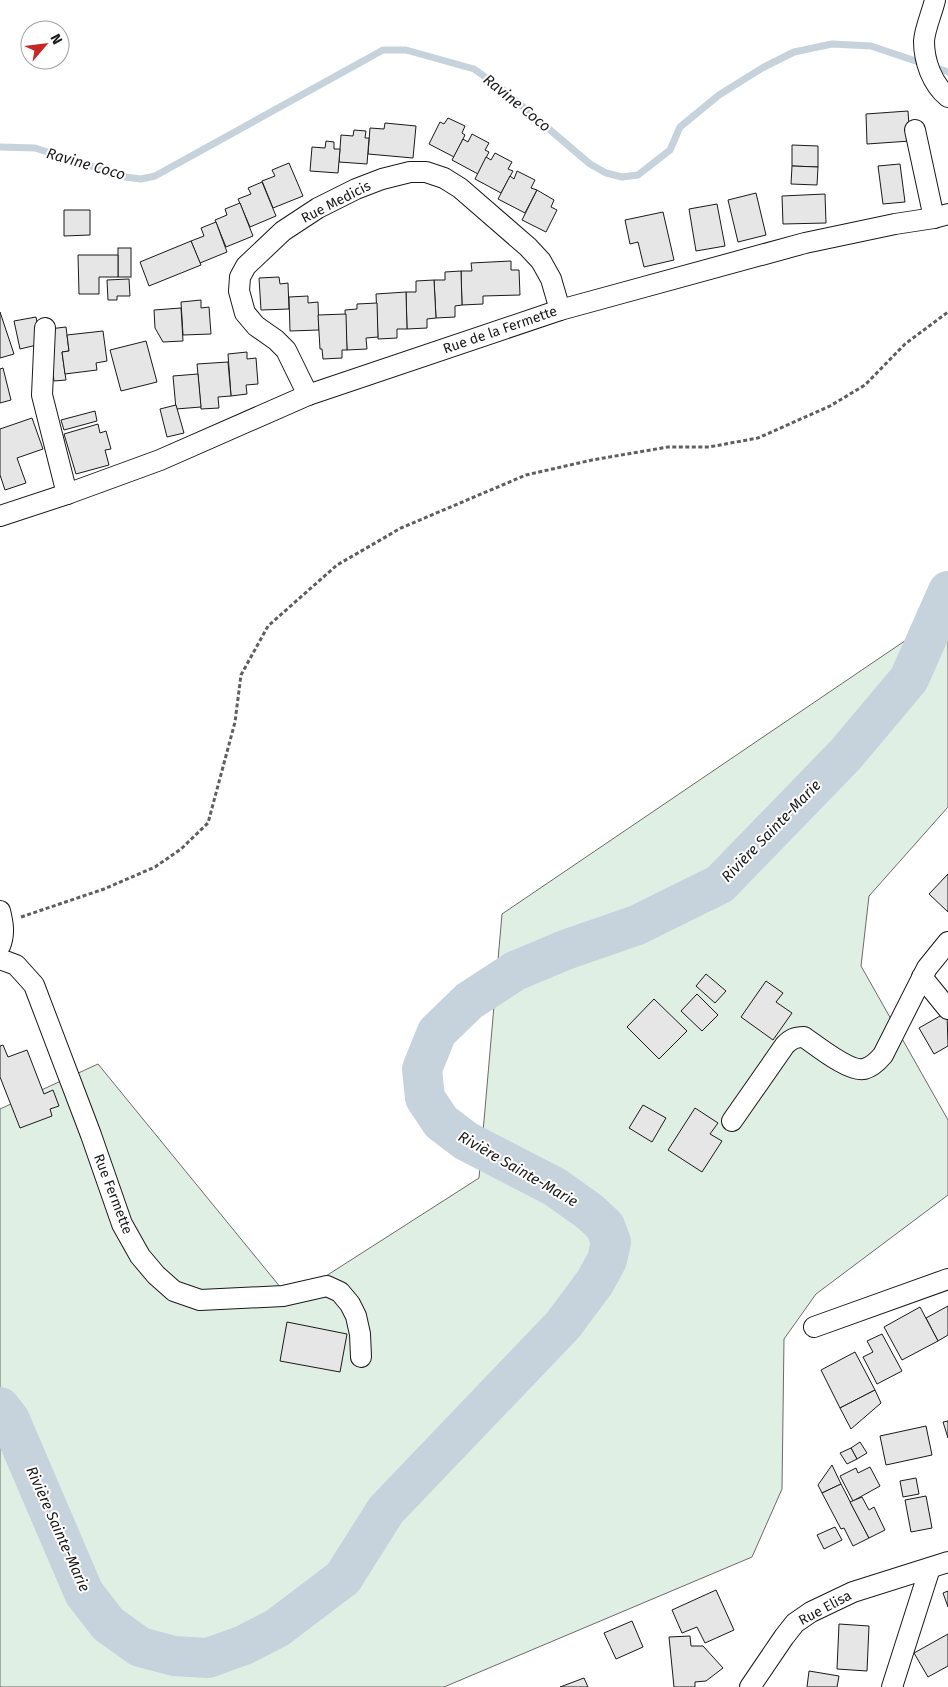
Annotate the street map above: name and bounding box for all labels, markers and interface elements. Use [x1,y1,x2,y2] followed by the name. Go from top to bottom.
[20,20,70,70] north arrow
[46,31,66,47] text: N
[480,70,554,136] water label: Ravine Coco
[44,144,128,184] water label: Ravine Coco
[298,177,374,227] street label: Rue Medicis
[441,302,559,358] street label: Rue de la Fermette
[718,776,825,886] water label: Rivière Sainte-Marie
[455,1127,581,1211] water label: Rivière Sainte-Marie
[90,1151,136,1237] street label: Rue Fermette
[22,1464,94,1595] water label: Rivière Sainte-Marie
[796,1587,854,1629] street label: Rue Elisa

